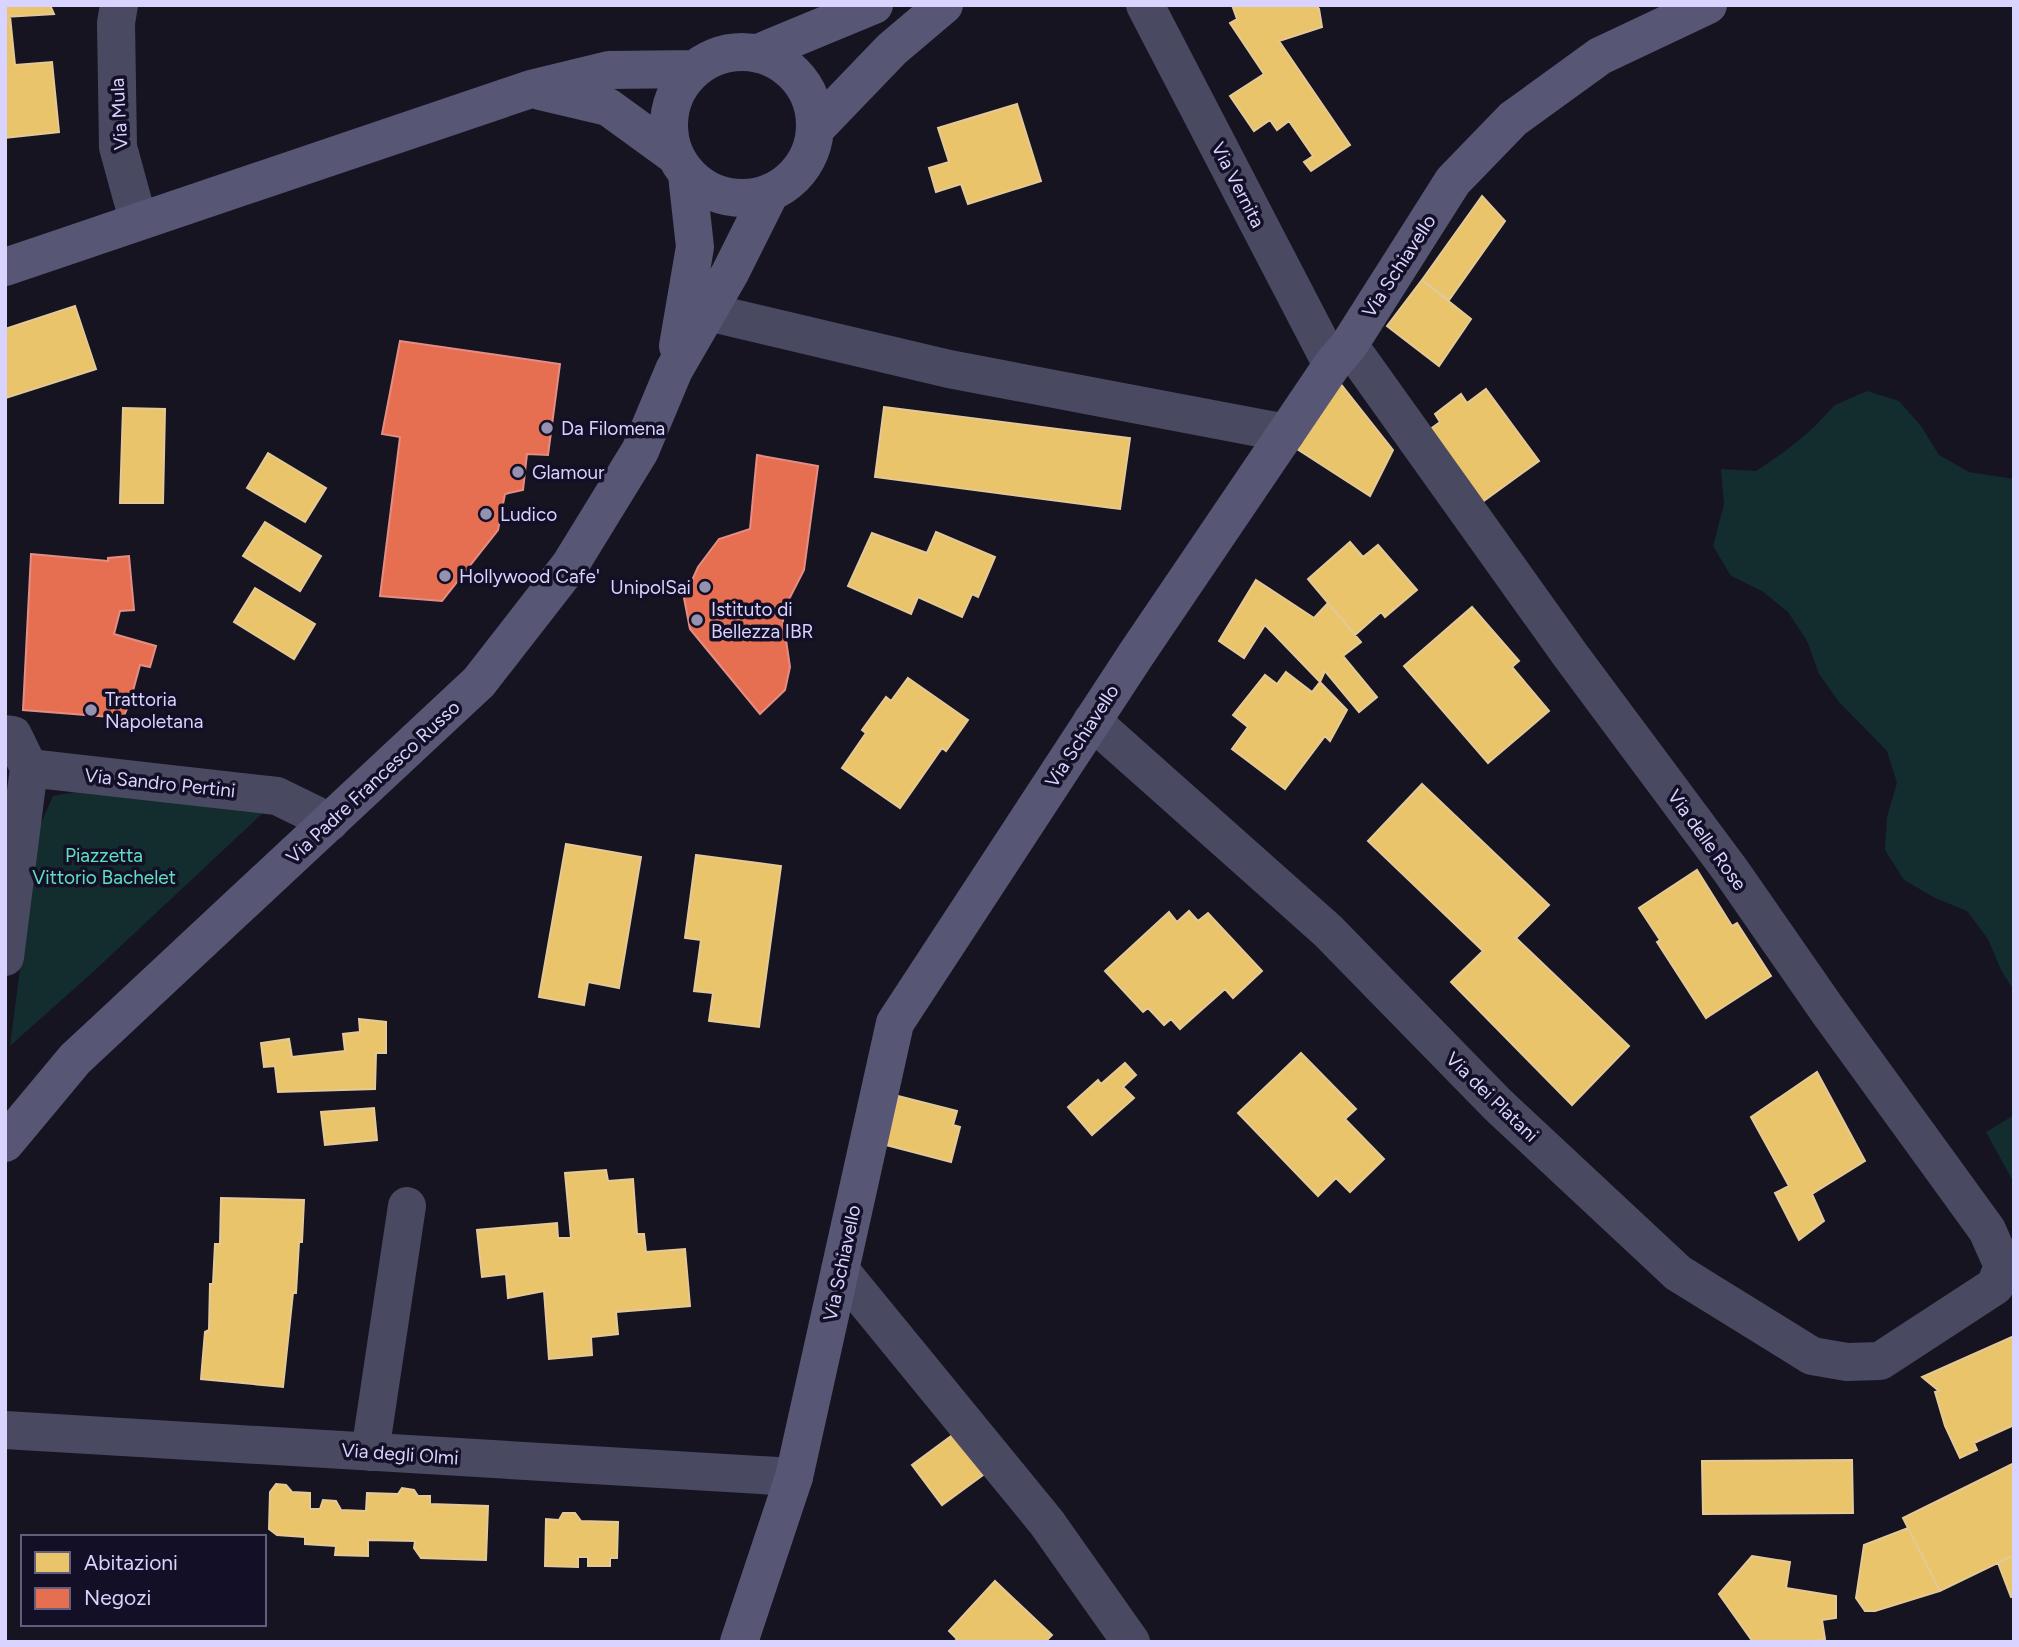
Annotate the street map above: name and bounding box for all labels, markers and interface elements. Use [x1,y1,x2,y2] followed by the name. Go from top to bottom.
[106,77,132,151] street label: Via Mula
[1207,138,1269,232] street label: Via Vernita
[1357,210,1441,322] street label: Via Schiavello
[561,417,665,440] place label: Da Filomena
[539,420,555,436] marker: Da Filomena
[532,461,605,484] place label: Glamour
[510,464,526,480] marker: Glamour
[500,503,557,526] place label: Ludico
[478,506,494,522] marker: Ludico
[459,565,600,588] place label: Hollywood Cafe'
[437,568,453,584] marker: Hollywood Cafe'
[610,576,691,599] place label: UnipolSai
[697,579,713,595] marker: UnipolSai
[711,598,814,643] place label: Istituto di Bellezza IBR
[689,612,705,628] marker: Istituto di Bellezza IBR
[1040,680,1124,792] street label: Via Schiavello
[105,688,203,733] place label: Trattoria Napoletana
[282,696,464,868] street label: Via Padre Francesco Russo
[83,702,99,718] marker: Trattoria Napoletana
[84,764,236,802] street label: Via Sandro Pertini
[1663,785,1751,895] street label: Via delle Rose
[32,844,176,889] park label: Piazzetta Vittorio Bachelet
[1441,1047,1543,1147] street label: Via dei Platani
[818,1203,866,1323] street label: Via Schiavello
[341,1438,459,1470] street label: Via degli Olmi
[21,1535,266,1626] legend
[84,1550,178,1575] text: Abitazioni
[84,1585,151,1610] text: Negozi

